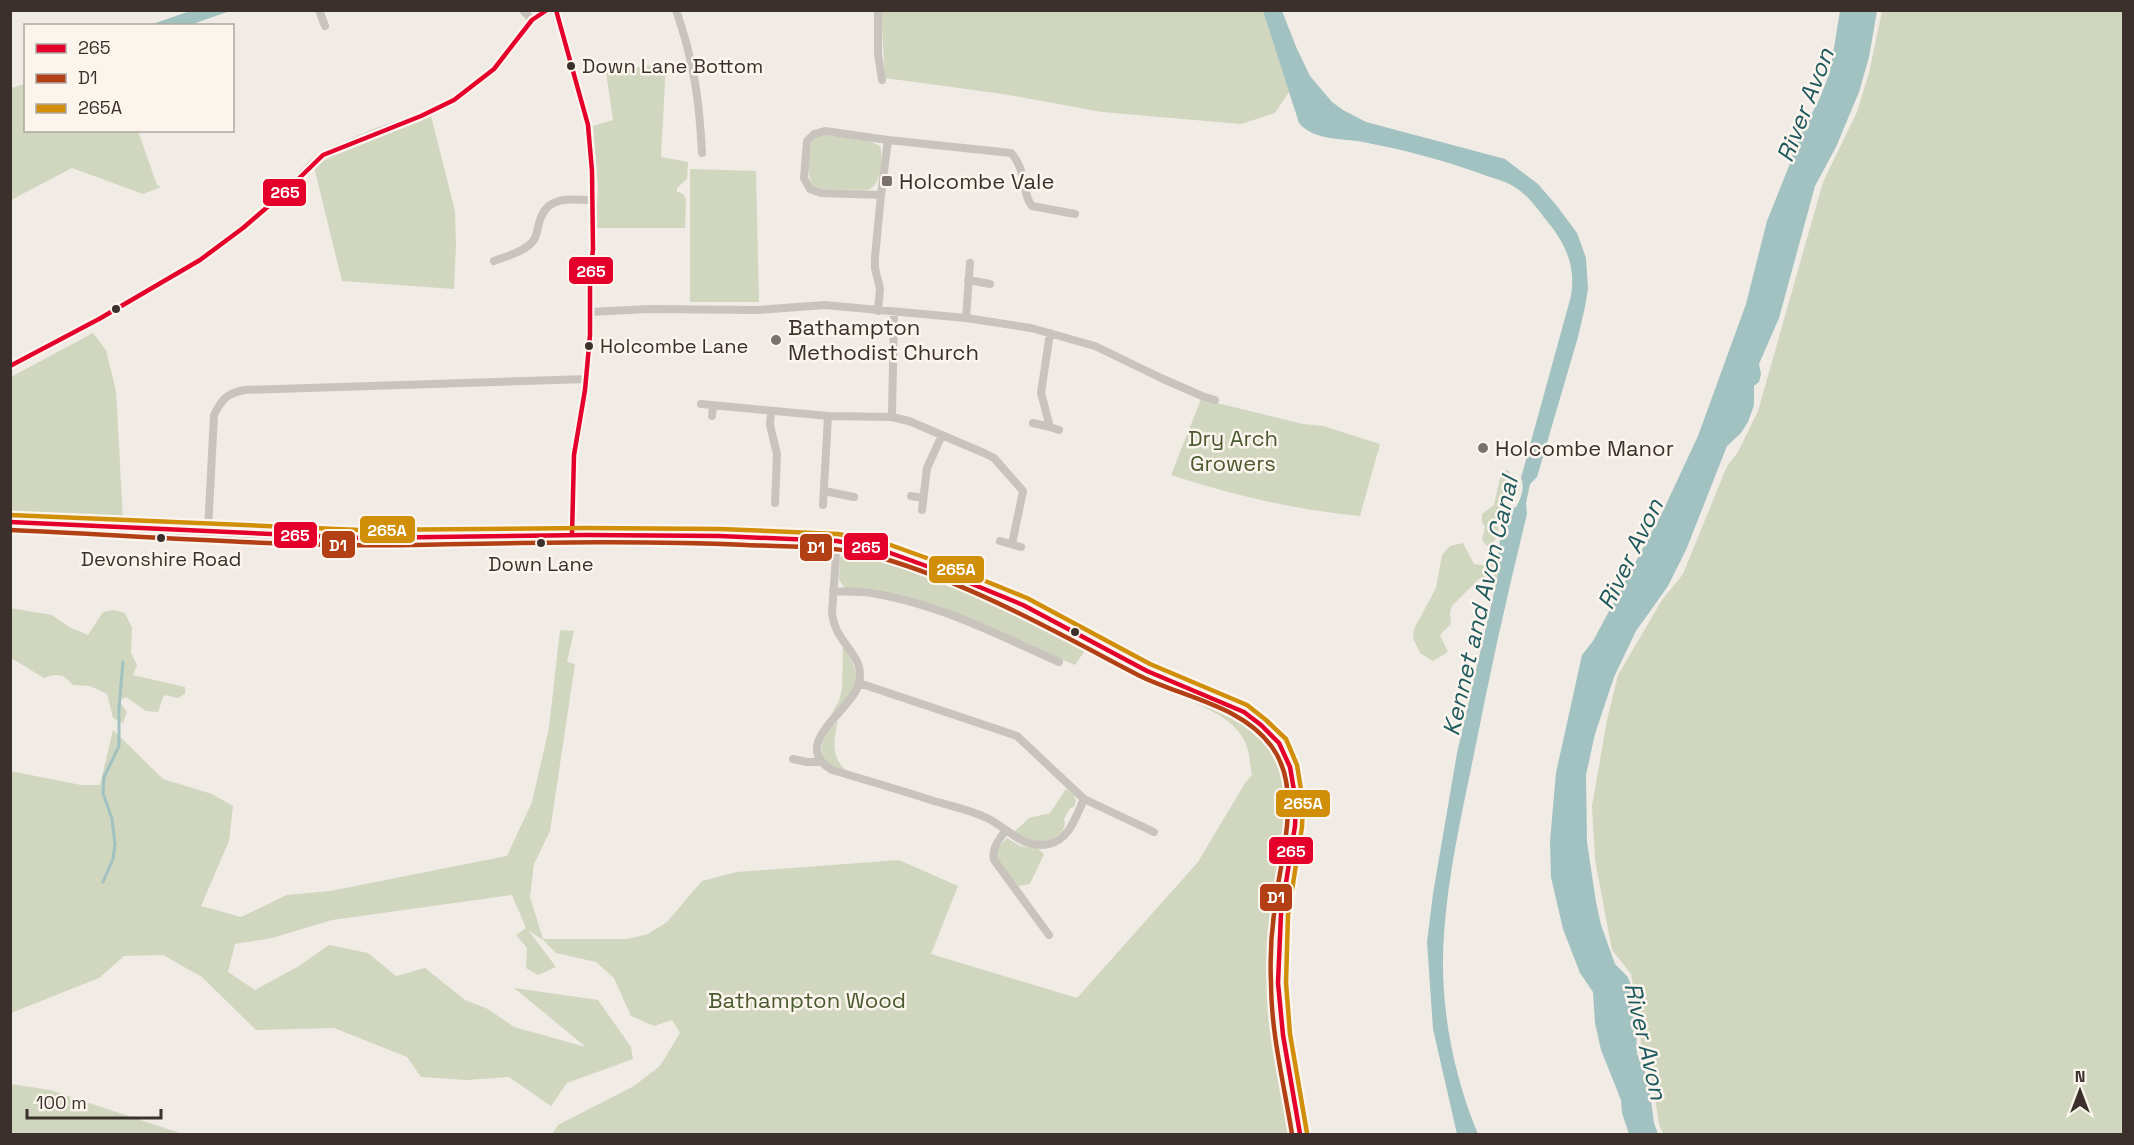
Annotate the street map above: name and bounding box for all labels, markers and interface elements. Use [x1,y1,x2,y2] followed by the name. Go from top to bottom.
[24,24,234,132] legend
[78,36,111,59] text: 265
[1769,43,1841,166] water label: River Avon
[582,53,763,79] place label: Down Lane Bottom
[565,60,577,72] marker: Down Lane Bottom
[78,66,97,89] text: D1
[78,96,122,119] text: 265A
[899,167,1055,195] place label: Holcombe Vale
[880,174,894,188] marker: Holcombe Vale
[262,178,307,207] line badge: 265
[271,182,300,203] text: 265
[568,256,614,285] line badge: 265
[577,261,606,282] text: 265
[110,303,122,315] unlabelled marker
[788,313,979,366] place label: Bathampton Methodist Church
[600,333,748,359] place label: Holcombe Lane
[769,333,783,347] marker: Bathampton Methodist Church
[583,340,595,352] marker: Holcombe Lane
[1188,424,1278,477] park label: Dry Arch Growers
[1495,434,1674,462] place label: Holcombe Manor
[1476,441,1490,455] marker: Holcombe Manor
[1435,470,1526,739] water label: Kennet and Avon Canal
[1590,492,1671,614] water label: River Avon
[359,515,416,544] line badge: 265A
[367,520,407,541] text: 265A
[273,521,318,549] line badge: 265
[281,525,310,546] text: 265
[321,530,356,559] line badge: D1
[155,532,167,544] marker: Devonshire Road
[843,532,889,561] line badge: 265
[799,533,833,562] line badge: D1
[329,535,347,556] text: D1
[535,537,547,549] marker: Down Lane
[807,537,825,558] text: D1
[852,537,881,558] text: 265
[81,546,241,572] place label: Devonshire Road
[488,551,594,577] place label: Down Lane
[928,555,985,584] line badge: 265A
[936,559,976,580] text: 265A
[1069,626,1081,638] unlabelled marker
[1275,789,1331,818] line badge: 265A
[1283,793,1323,814] text: 265A
[1268,836,1314,865] line badge: 265
[1277,841,1306,862] text: 265
[1259,883,1293,912] line badge: D1
[1267,887,1285,908] text: D1
[1617,979,1675,1104] water label: River Avon
[708,986,906,1014] park label: Bathampton Wood
[2050,1061,2110,1121] north arrow
[2075,1066,2085,1087] text: N
[27,1082,160,1120] scale bar
[36,1091,87,1114] text: 100 m

